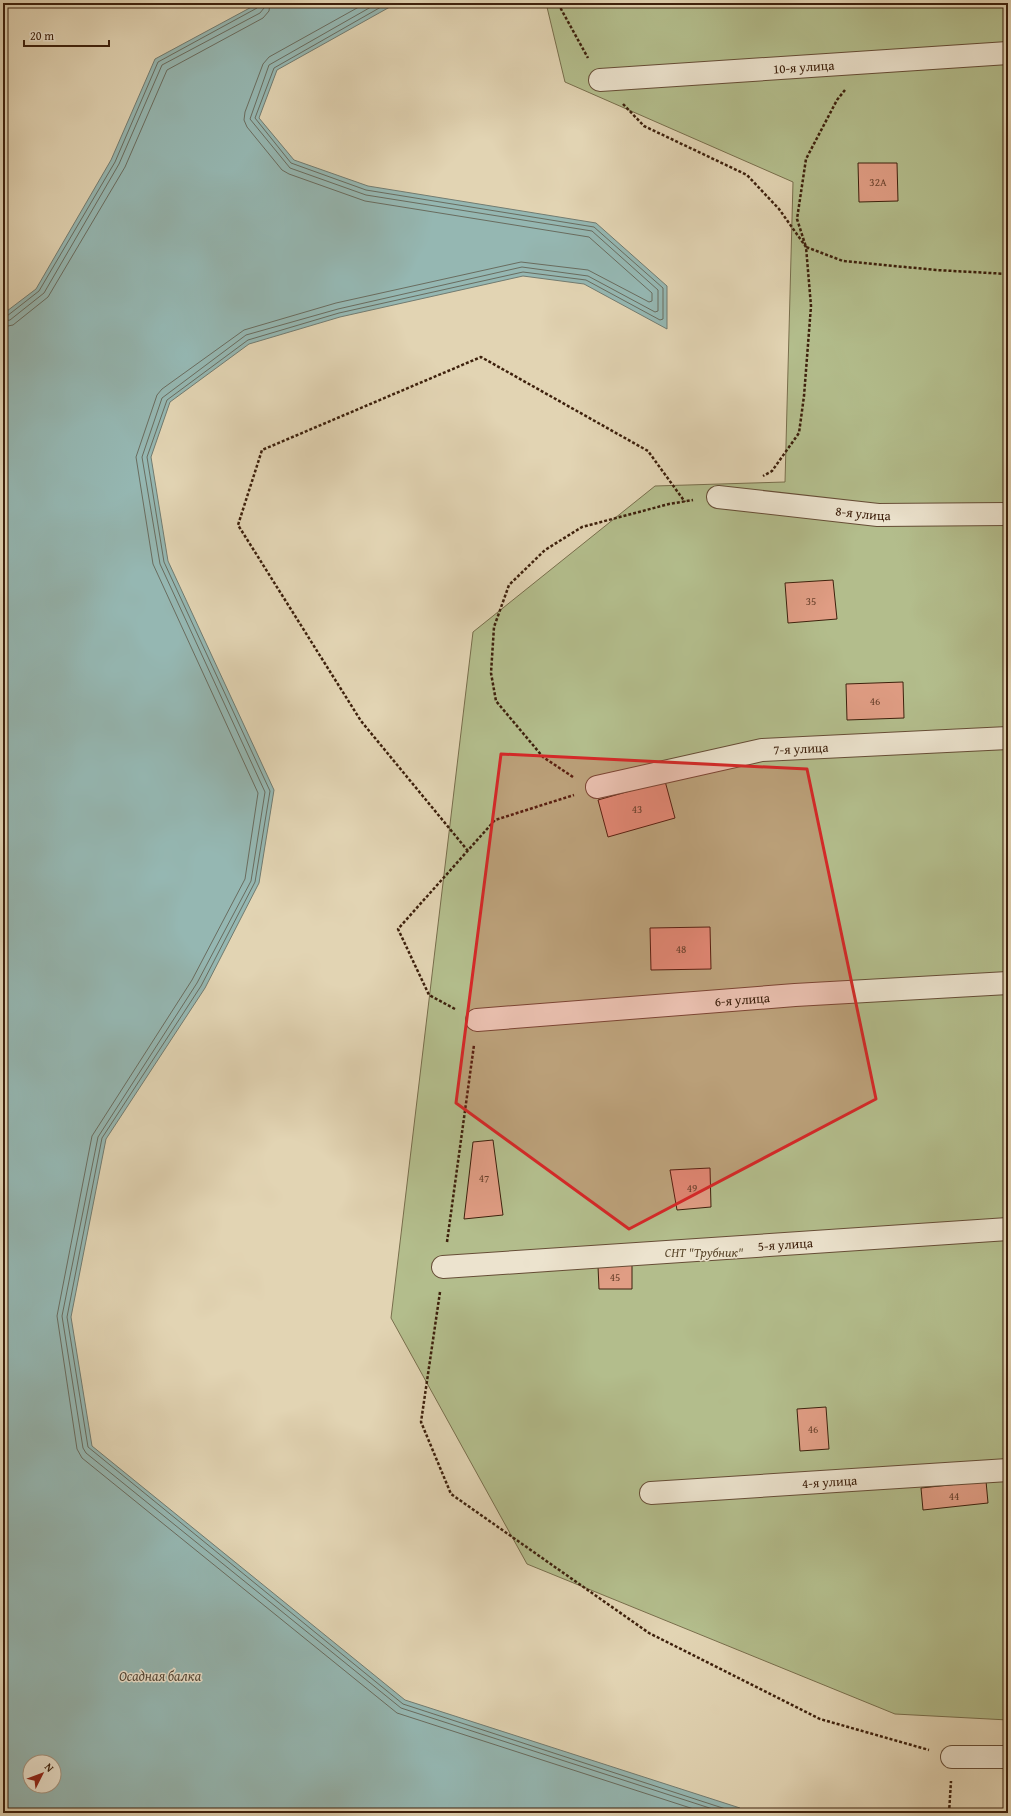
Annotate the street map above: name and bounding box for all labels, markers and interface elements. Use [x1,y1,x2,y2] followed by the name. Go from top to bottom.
[24,22,109,48] scale bar
[30,27,54,44] text: 20 m
[772,55,836,78] street label: 10-я улица
[869,174,887,190] house number: 32А
[835,501,892,525] street label: 8-я улица
[806,593,816,609] house number: 35
[870,693,880,709] house number: 46
[773,737,830,759] street label: 7-я улица
[632,801,642,817] house number: 43
[676,941,686,957] house number: 48
[714,987,771,1011] street label: 6-я улица
[479,1170,489,1186] house number: 47
[687,1180,697,1196] house number: 49
[757,1233,814,1255] street label: 5-я улица
[665,1243,743,1262] park label: СНТ "Трубник"
[610,1269,620,1285] house number: 45
[808,1421,818,1437] house number: 46
[801,1470,859,1493] street label: 4-я улица
[949,1488,959,1504] house number: 44
[119,1666,202,1686] water label: Осадная балка
[22,1754,62,1794] north arrow
[41,1759,58,1776] text: N

